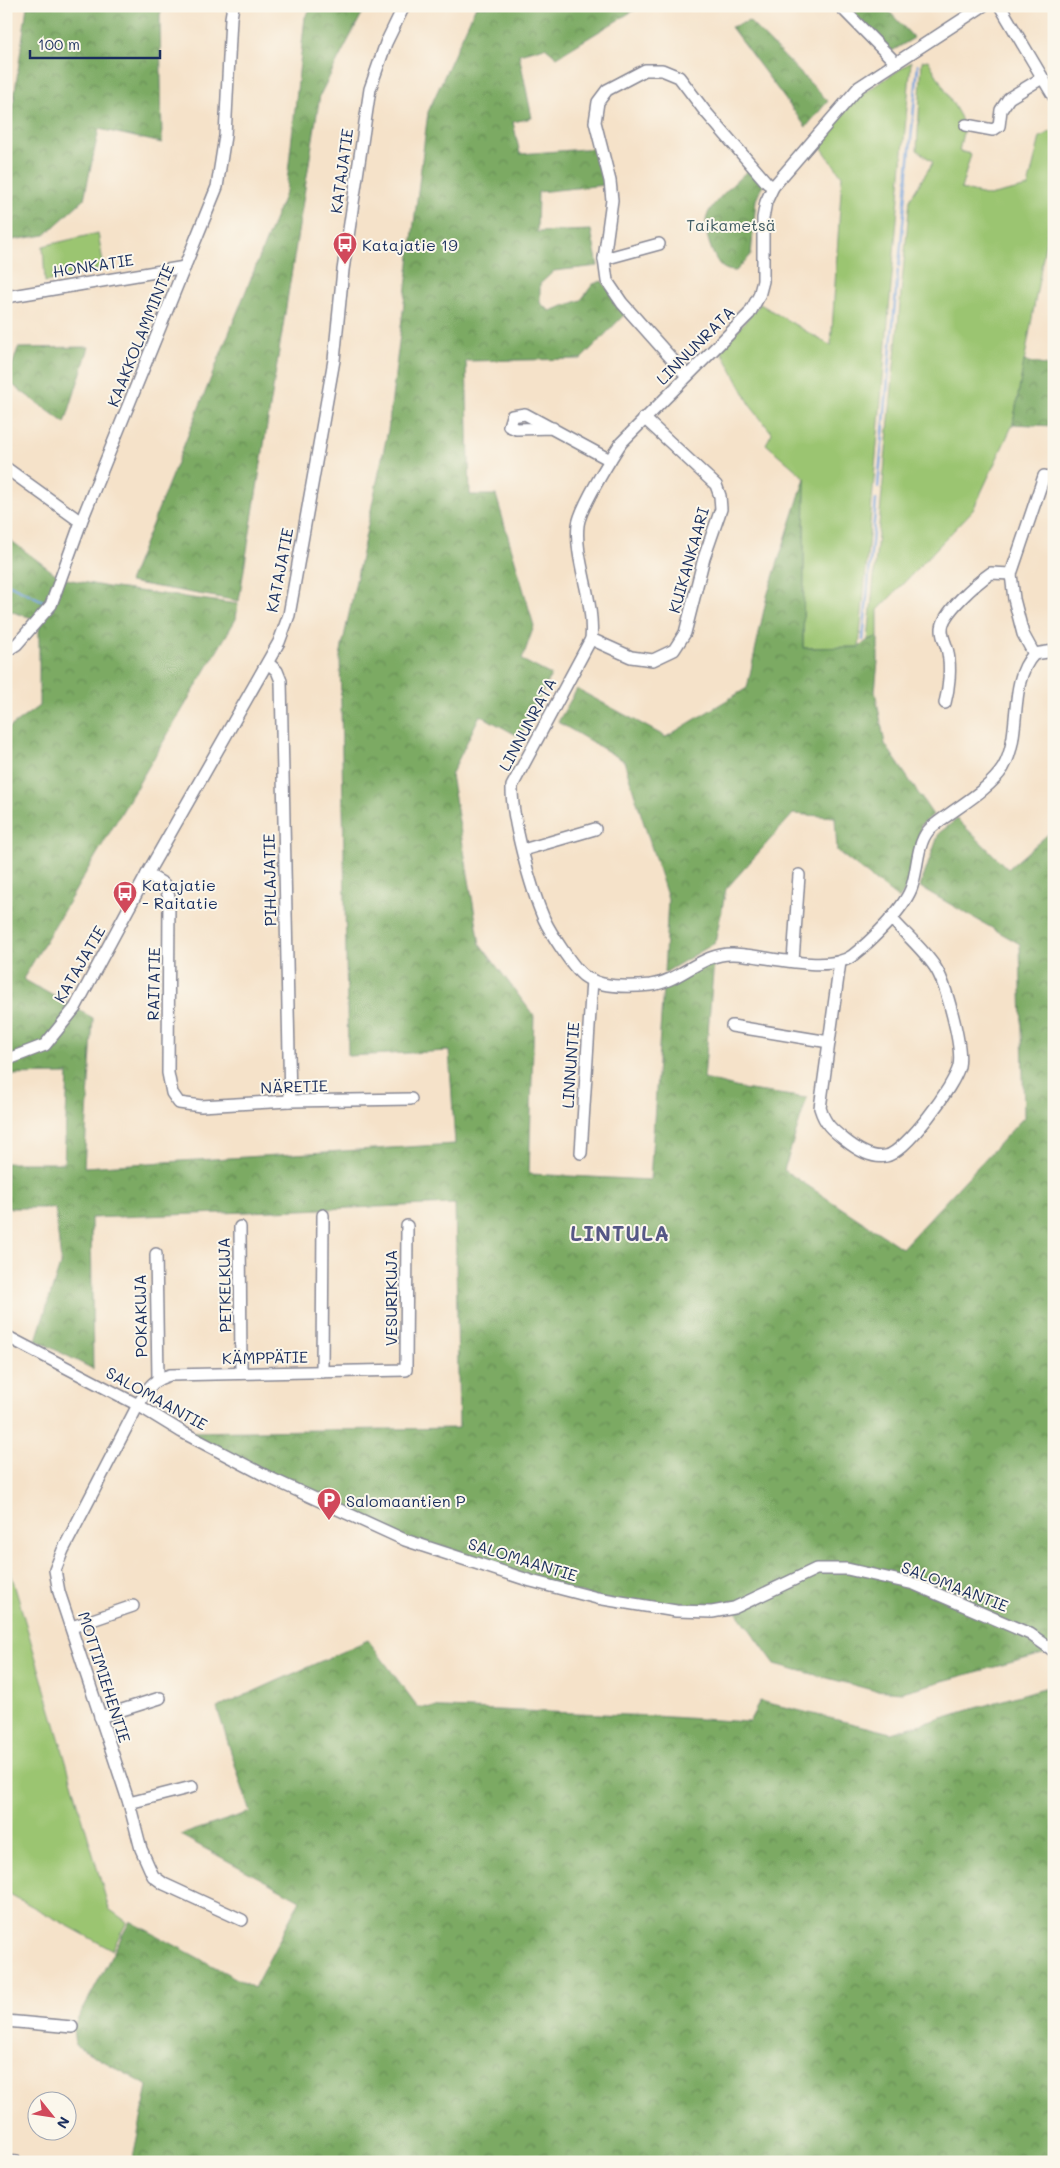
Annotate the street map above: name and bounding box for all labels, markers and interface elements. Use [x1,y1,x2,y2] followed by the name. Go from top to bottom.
[30,28,160,60] scale bar
[38,34,80,54] text: 100 m
[325,127,357,215] street label: KATAJATIE
[686,214,776,235] park label: Taikametsä
[332,231,358,265] bus stop icon: Katajatie 19
[362,234,458,255] place label: Katajatie 19
[51,248,135,282] street label: HONKATIE
[102,260,178,410] street label: KAAKKOLAMMINTIE
[651,301,739,389] street label: LINNUNRATA
[663,505,713,615] street label: KUIKANKAARI
[261,526,297,614] street label: KATAJATIE
[494,674,560,774] street label: LINNUNRATA
[258,834,280,926] street label: PIHLAJATIE
[142,874,218,913] place label: Katajatie - Raitatie
[112,880,138,914] bus stop icon: Katajatie - Raitatie
[48,922,110,1006] street label: KATAJATIE
[142,947,164,1021] street label: RAITATIE
[557,1021,583,1109] street label: LINNUNTIE
[260,1074,328,1098] street label: NÄRETIE
[570,1219,670,1246] district label: LINTULA
[213,1237,235,1333] street label: PETKELKUJA
[380,1250,401,1346] street label: VESURIKUJA
[129,1274,151,1358] street label: POKAKUJA
[222,1346,308,1368] street label: KÄMPPÄTIE
[103,1361,211,1435] street label: SALOMAANTIE
[316,1487,342,1521] parking icon: Salomaantien P
[346,1490,466,1511] place label: Salomaantien P
[466,1532,580,1586] street label: SALOMAANTIE
[899,1556,1011,1616] street label: SALOMAANTIE
[74,1609,136,1745] street label: MOTTIMIEHENTIE
[28,2090,78,2140] north arrow
[53,2113,75,2132] text: N

